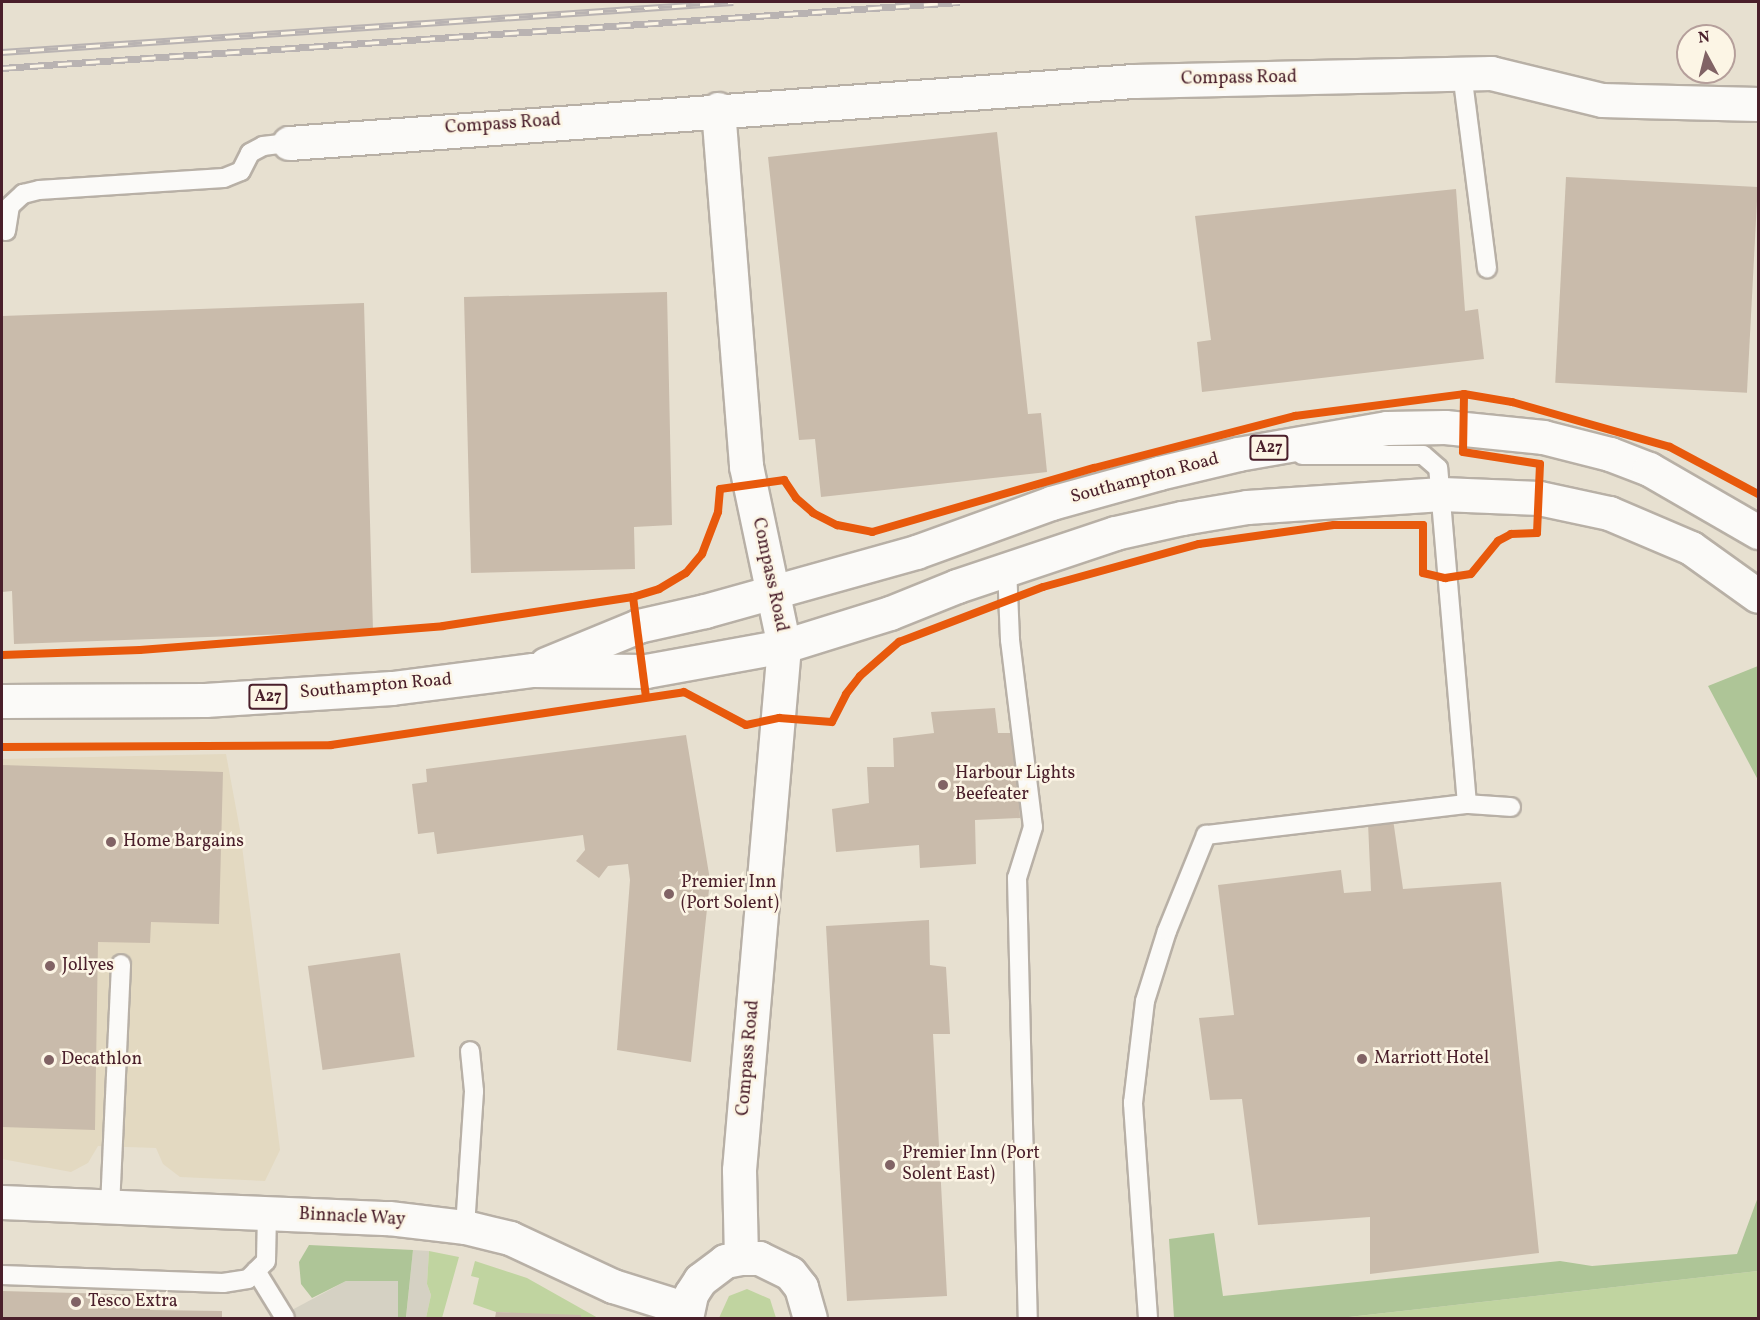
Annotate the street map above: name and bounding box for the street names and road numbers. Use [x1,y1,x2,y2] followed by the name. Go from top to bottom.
[1181,67,1297,91] street label: Compass Road
[444,110,562,140] street label: Compass Road
[1248,435,1290,461] road number: A27
[1068,449,1222,509] street label: Southampton Road
[746,516,792,634] street label: Compass Road
[299,670,453,704] street label: Southampton Road
[247,684,289,710] road number: A27
[733,999,765,1117] street label: Compass Road
[298,1204,406,1232] street label: Binnacle Way

